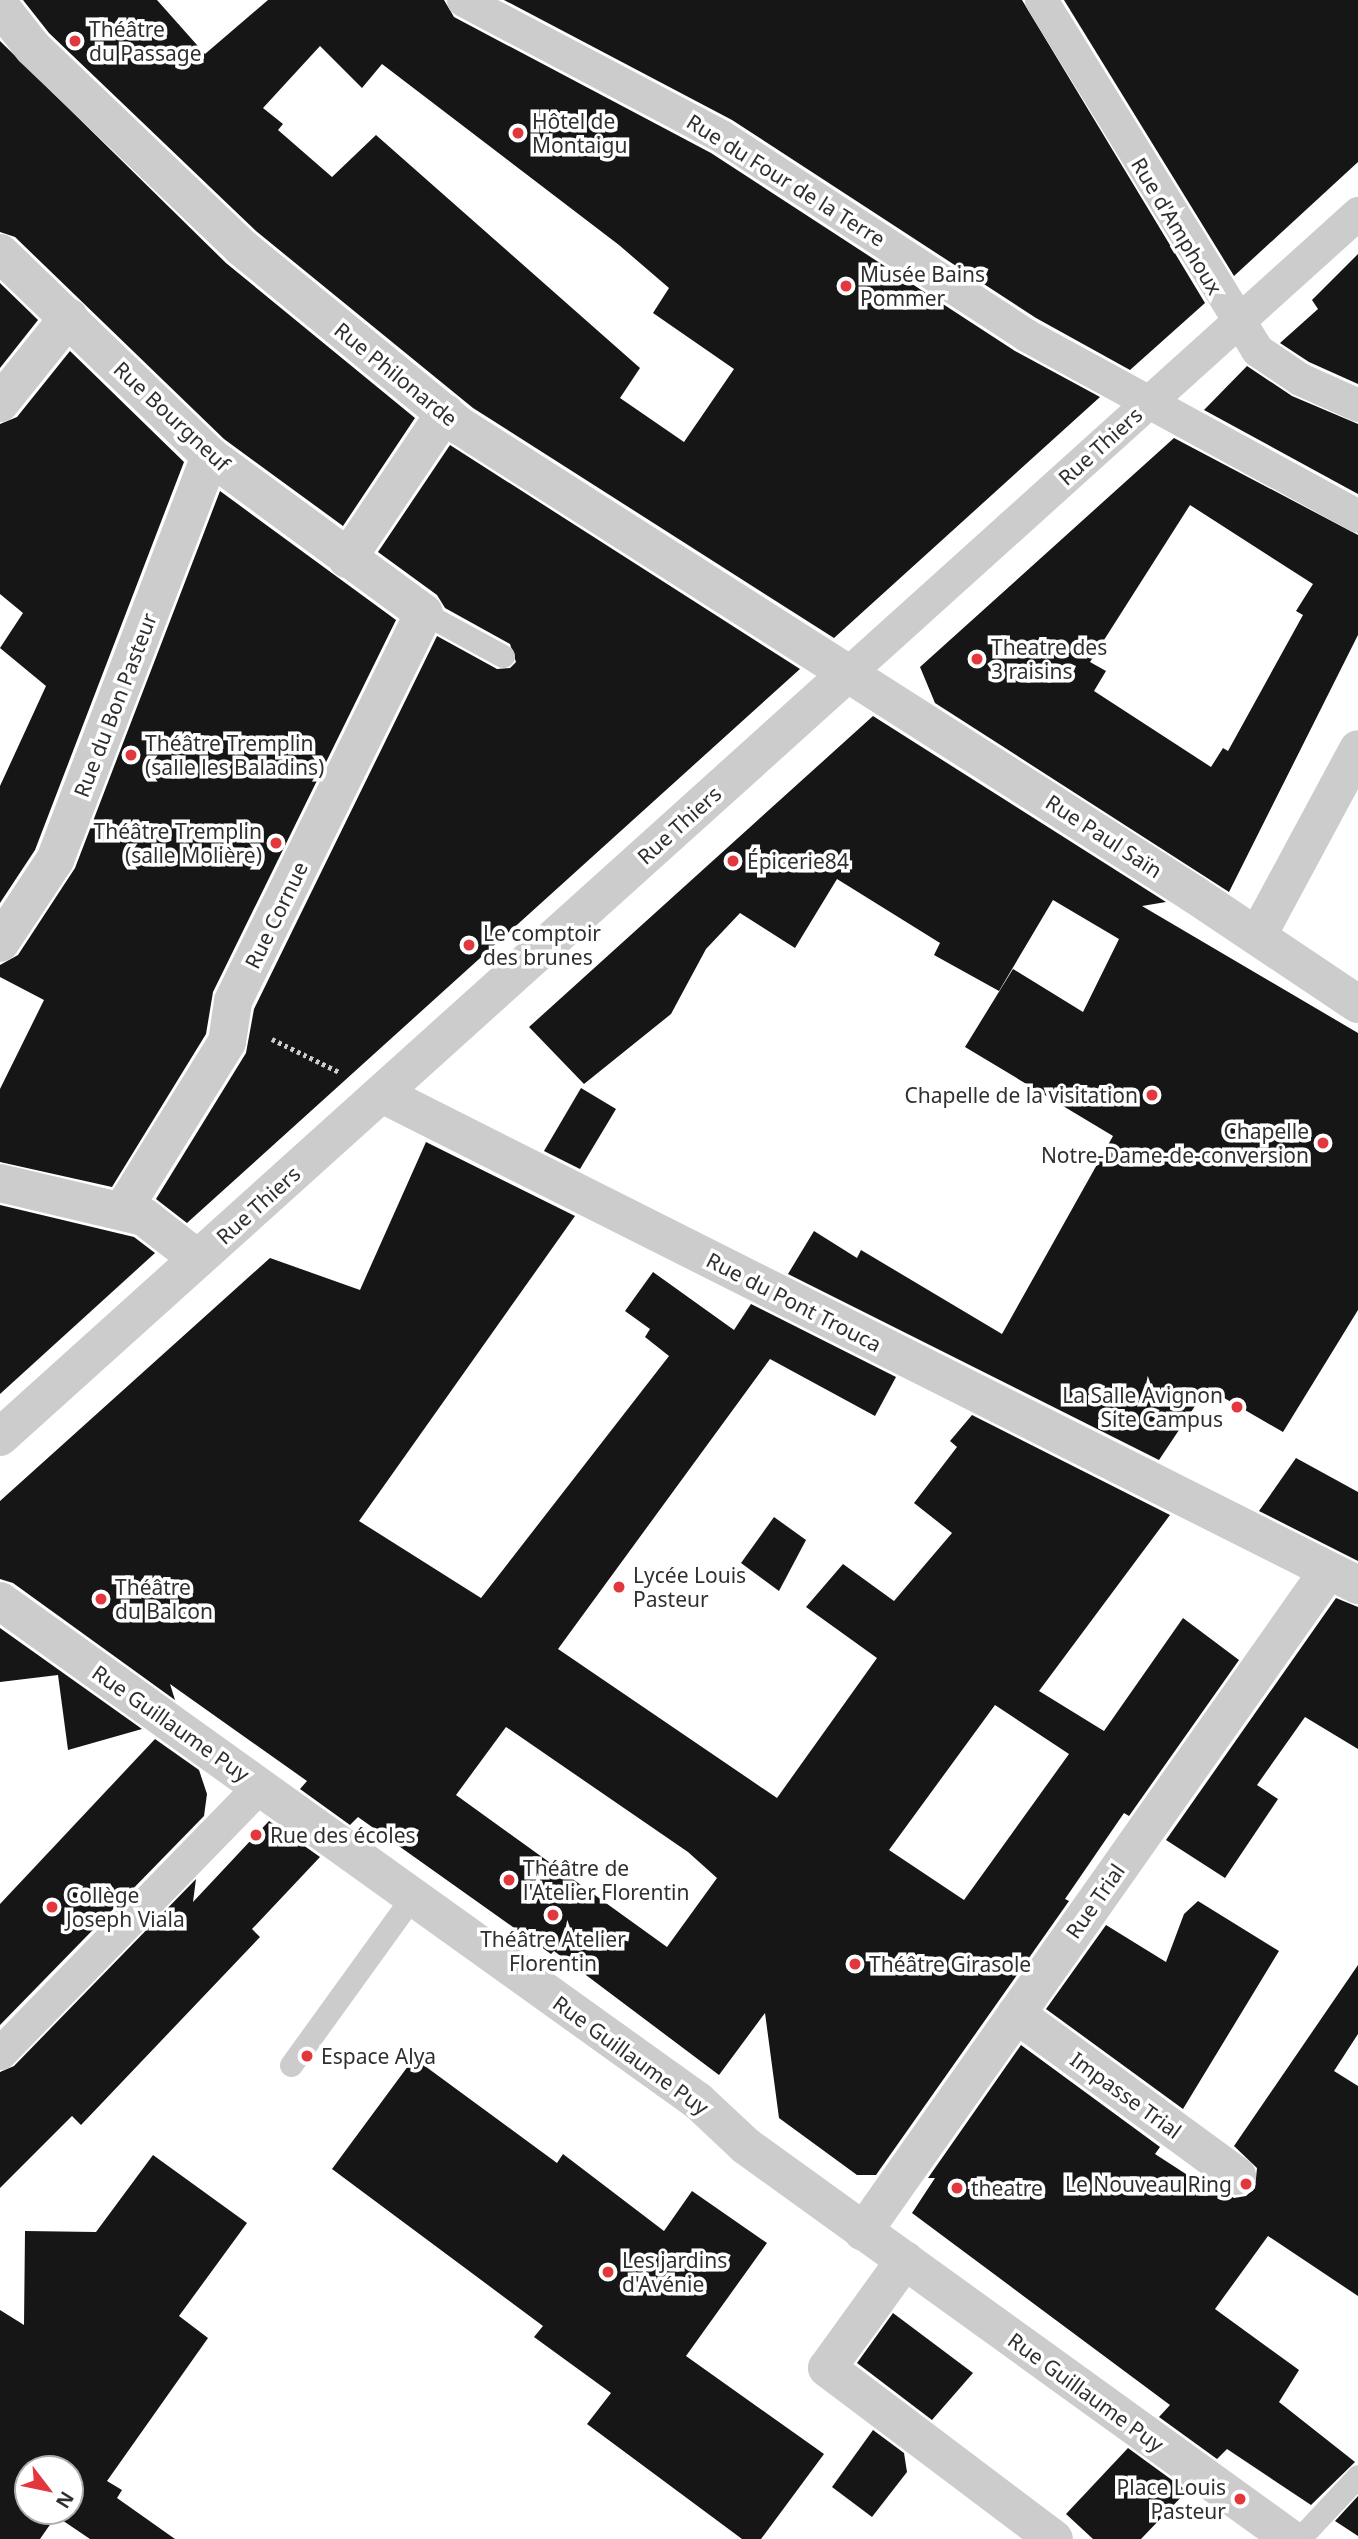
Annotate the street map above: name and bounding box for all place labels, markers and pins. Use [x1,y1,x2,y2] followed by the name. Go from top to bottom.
[89,16,201,66] place label: Théâtre du Passage
[67,33,83,49] marker: Théâtre du Passage
[532,108,627,158] place label: Hôtel de Montaigu
[510,125,526,141] marker: Hôtel de Montaigu
[860,261,985,311] place label: Musée Bains Pommer
[838,278,854,294] marker: Musée Bains Pommer
[991,634,1107,684] place label: Theatre des 3 raisins
[969,651,985,667] marker: Theatre des 3 raisins
[145,730,324,780] place label: Théâtre Tremplin (salle les Baladins)
[123,747,139,763] marker: Théâtre Tremplin (salle les Baladins)
[93,818,262,868] place label: Théâtre Tremplin (salle Molière)
[268,835,284,851] marker: Théâtre Tremplin (salle Molière)
[747,848,849,874] place label: Épicerie84
[725,853,741,869] marker: Épicerie84
[483,920,601,970] place label: Le comptoir des brunes
[461,937,477,953] marker: Le comptoir des brunes
[905,1082,1138,1108] place label: Chapelle de la visitation
[1144,1087,1160,1103] marker: Chapelle de la visitation
[1041,1118,1309,1168] place label: Chapelle Notre-Dame-de-conversion
[1315,1135,1331,1151] marker: Chapelle Notre-Dame-de-conversion
[1062,1382,1223,1432] place label: La Salle Avignon Site Campus
[1229,1399,1245,1415] marker: La Salle Avignon Site Campus
[633,1562,746,1612] place label: Lycée Louis Pasteur
[115,1574,213,1624] place label: Théâtre du Balcon
[611,1579,627,1595] marker: Lycée Louis Pasteur
[93,1591,109,1607] marker: Théâtre du Balcon
[270,1822,416,1848] place label: Rue des écoles
[248,1827,264,1843] marker: Rue des écoles
[523,1855,689,1905] place label: Théâtre de l'Atelier Florentin
[501,1872,517,1888] marker: Théâtre de l'Atelier Florentin
[66,1882,185,1932] place label: Collège Joseph Viala
[44,1899,60,1915] marker: Collège Joseph Viala
[545,1907,561,1923] marker: Théâtre Atelier Florentin
[480,1926,626,1976] place label: Théâtre Atelier Florentin
[869,1951,1031,1977] place label: Théâtre Girasole
[847,1956,863,1972] marker: Théâtre Girasole
[321,2043,436,2069] place label: Espace Alya
[299,2048,315,2064] marker: Espace Alya
[1065,2171,1232,2197] place label: Le Nouveau Ring
[971,2175,1043,2201] place label: theatre
[1238,2176,1254,2192] marker: Le Nouveau Ring
[949,2180,965,2196] marker: theatre
[622,2247,727,2297] place label: Les jardins d'Avénie
[600,2264,616,2280] marker: Les jardins d'Avénie
[1117,2474,1226,2524] place label: Place Louis Pasteur
[1232,2491,1248,2507] marker: Place Louis Pasteur

